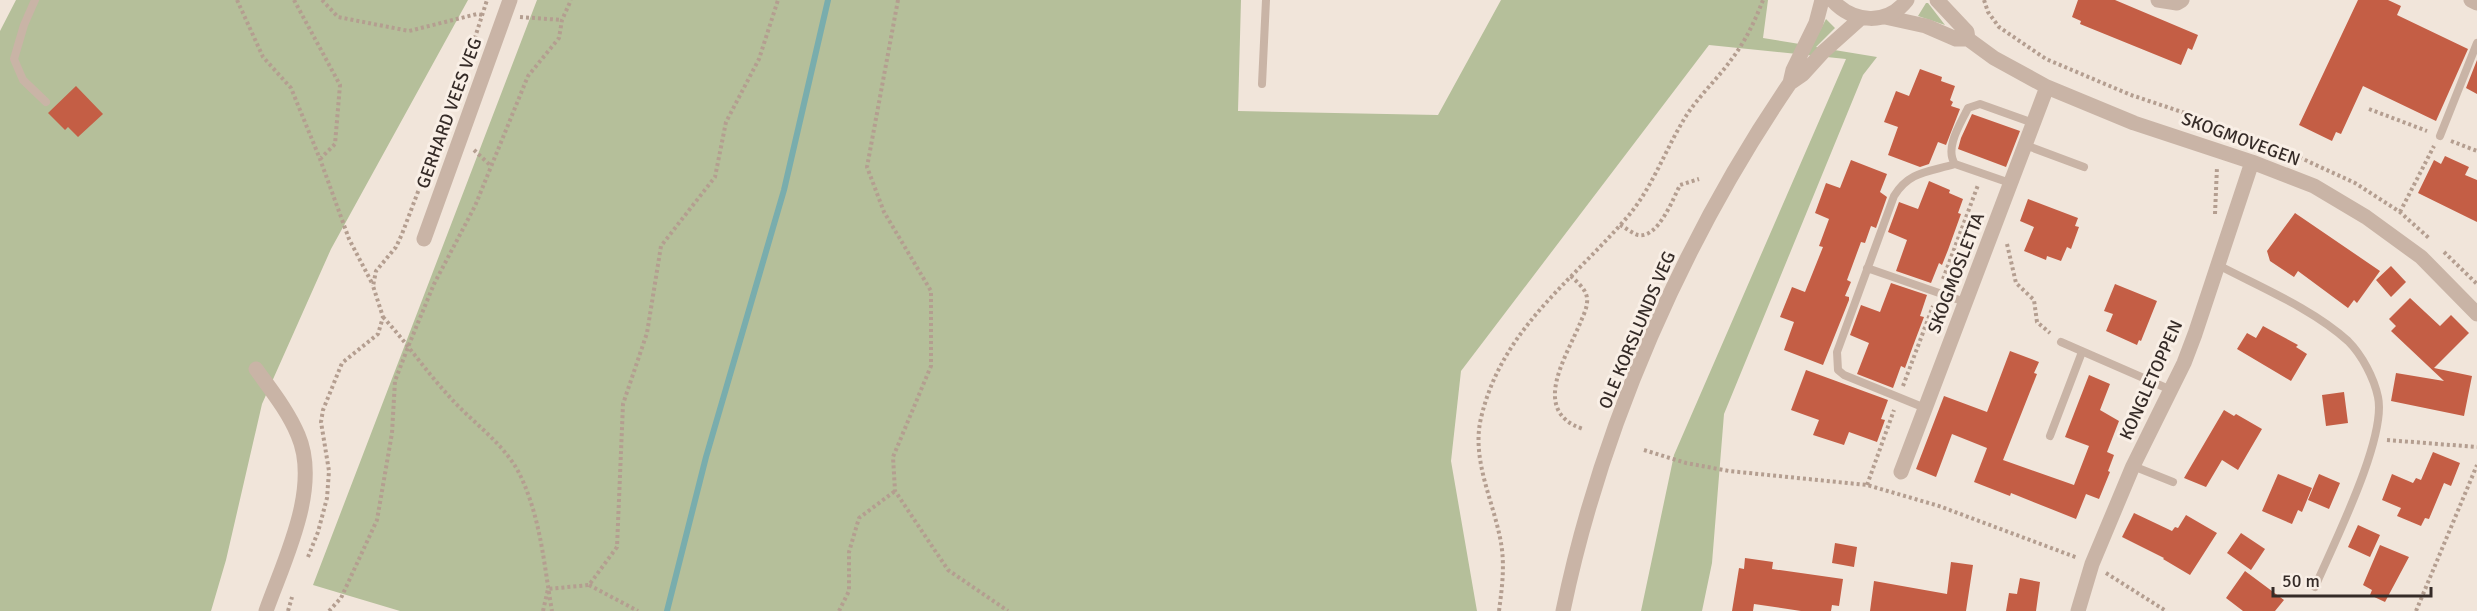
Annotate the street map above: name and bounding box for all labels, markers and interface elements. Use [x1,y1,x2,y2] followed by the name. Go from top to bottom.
[412,35,486,191] street label: GERHARD VEES VEG
[2179,107,2303,171] street label: SKOGMOVEGEN
[1923,209,1989,337] street label: SKOGMOSLETTA
[1594,248,1680,412] street label: OLE KORSLUNDS VEG
[2115,317,2187,443] street label: KONGLETOPPEN
[2273,560,2430,598] scale bar
[2282,570,2320,592] text: 50 m

